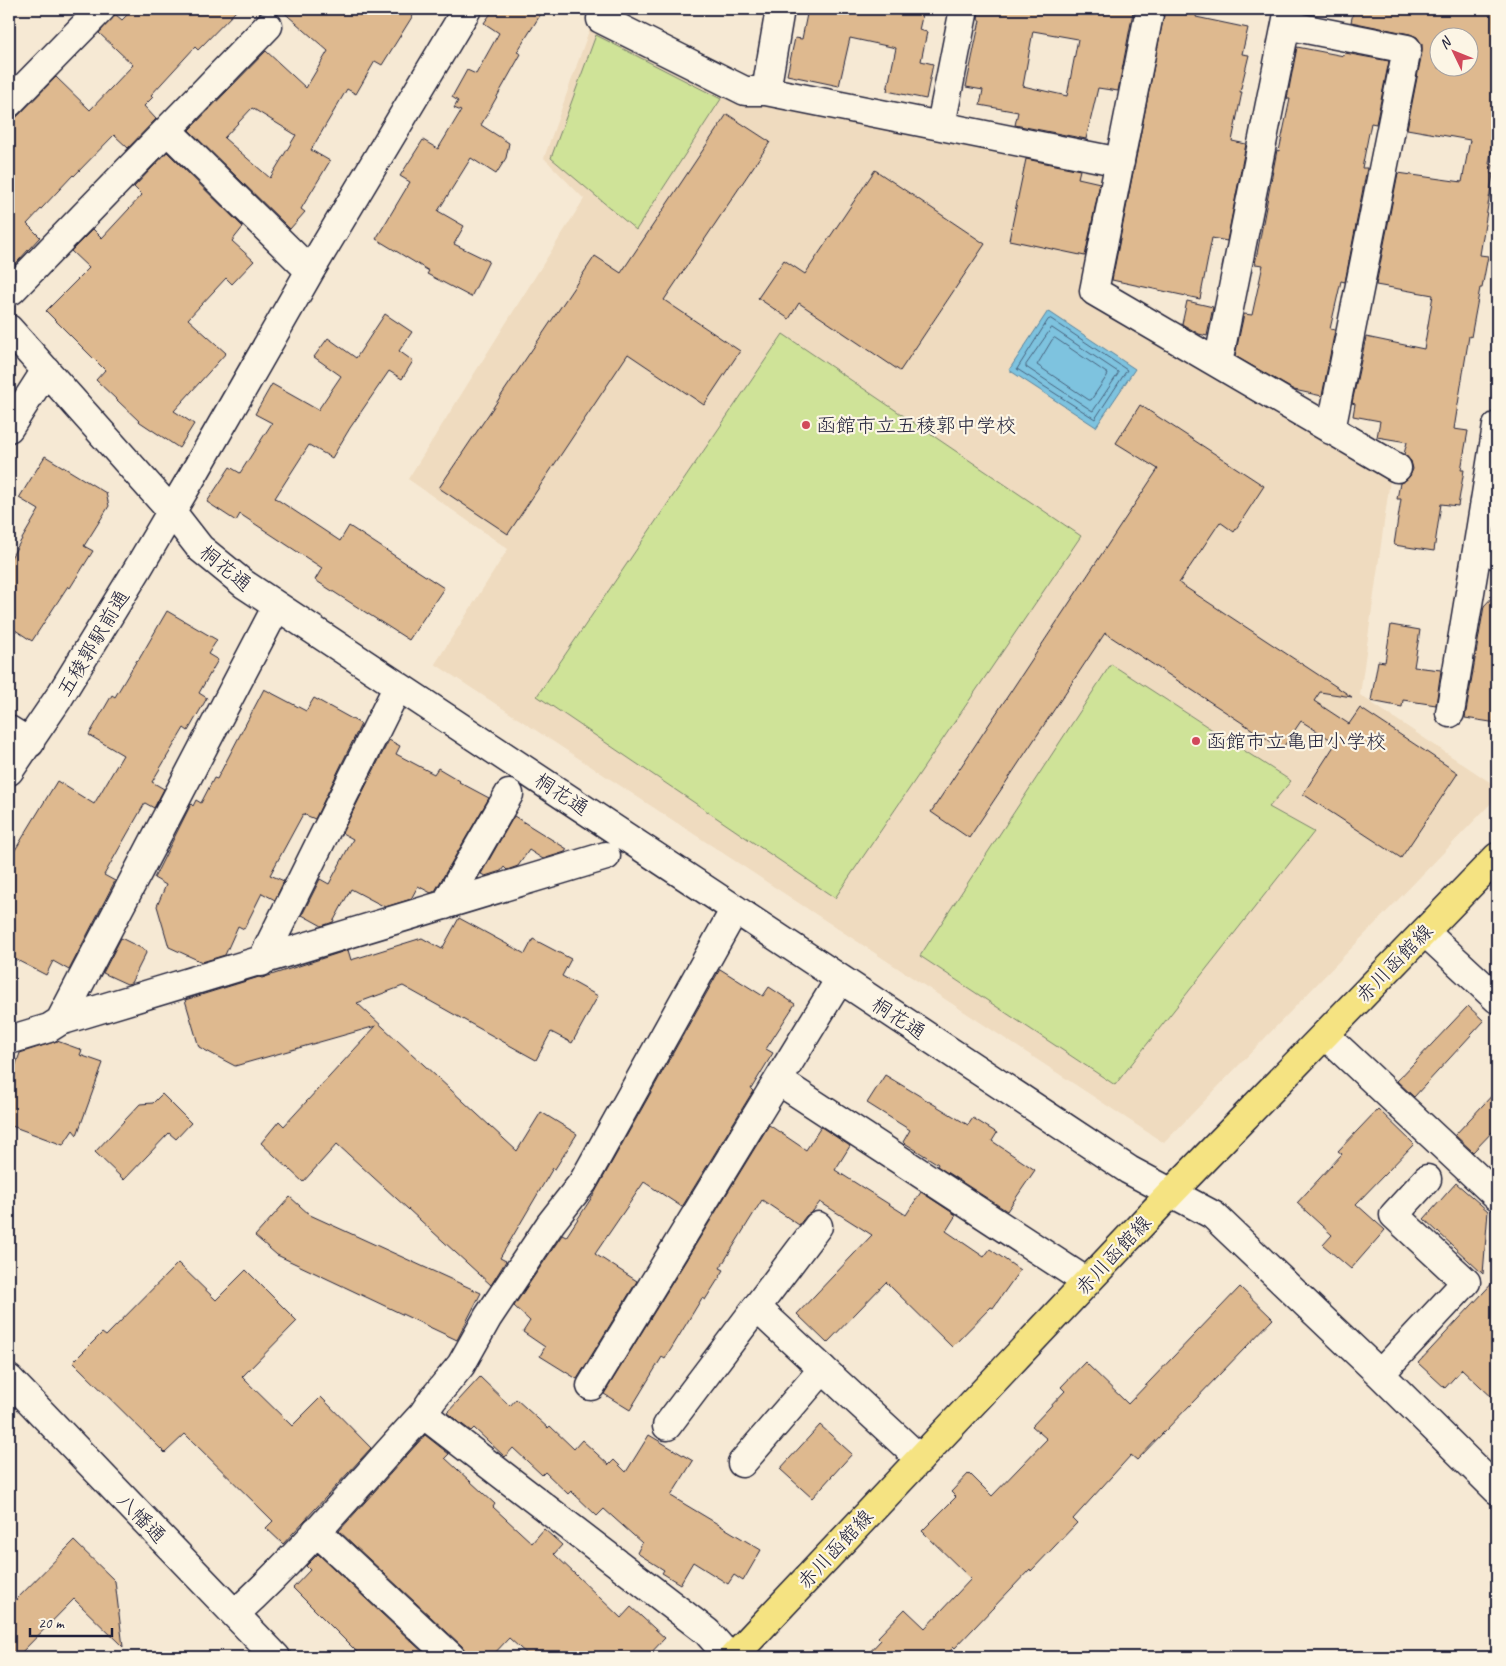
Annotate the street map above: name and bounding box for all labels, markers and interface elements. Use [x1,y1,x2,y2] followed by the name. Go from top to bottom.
[1428,28,1478,78] north arrow
[1436,33,1456,52] text: N
[816,413,1016,438] place label: 函館市立五稜郭中学校
[800,419,812,431] marker: 函館市立五稜郭中学校
[195,540,257,597] street label: 桐花通
[52,585,135,701] street label: 五稜郭駅前通
[1206,729,1386,754] place label: 函館市立亀田小学校
[1190,735,1202,747] marker: 函館市立亀田小学校
[530,768,594,821] street label: 桐花通
[1351,919,1438,1008] street label: 赤川函館線
[867,992,931,1045] street label: 桐花通
[1070,1210,1157,1300] street label: 赤川函館線
[112,1488,171,1549] street label: 八幡通
[792,1504,879,1594] street label: 赤川函館線
[30,1606,112,1638] scale bar
[38,1614,65,1633] text: 20 m

